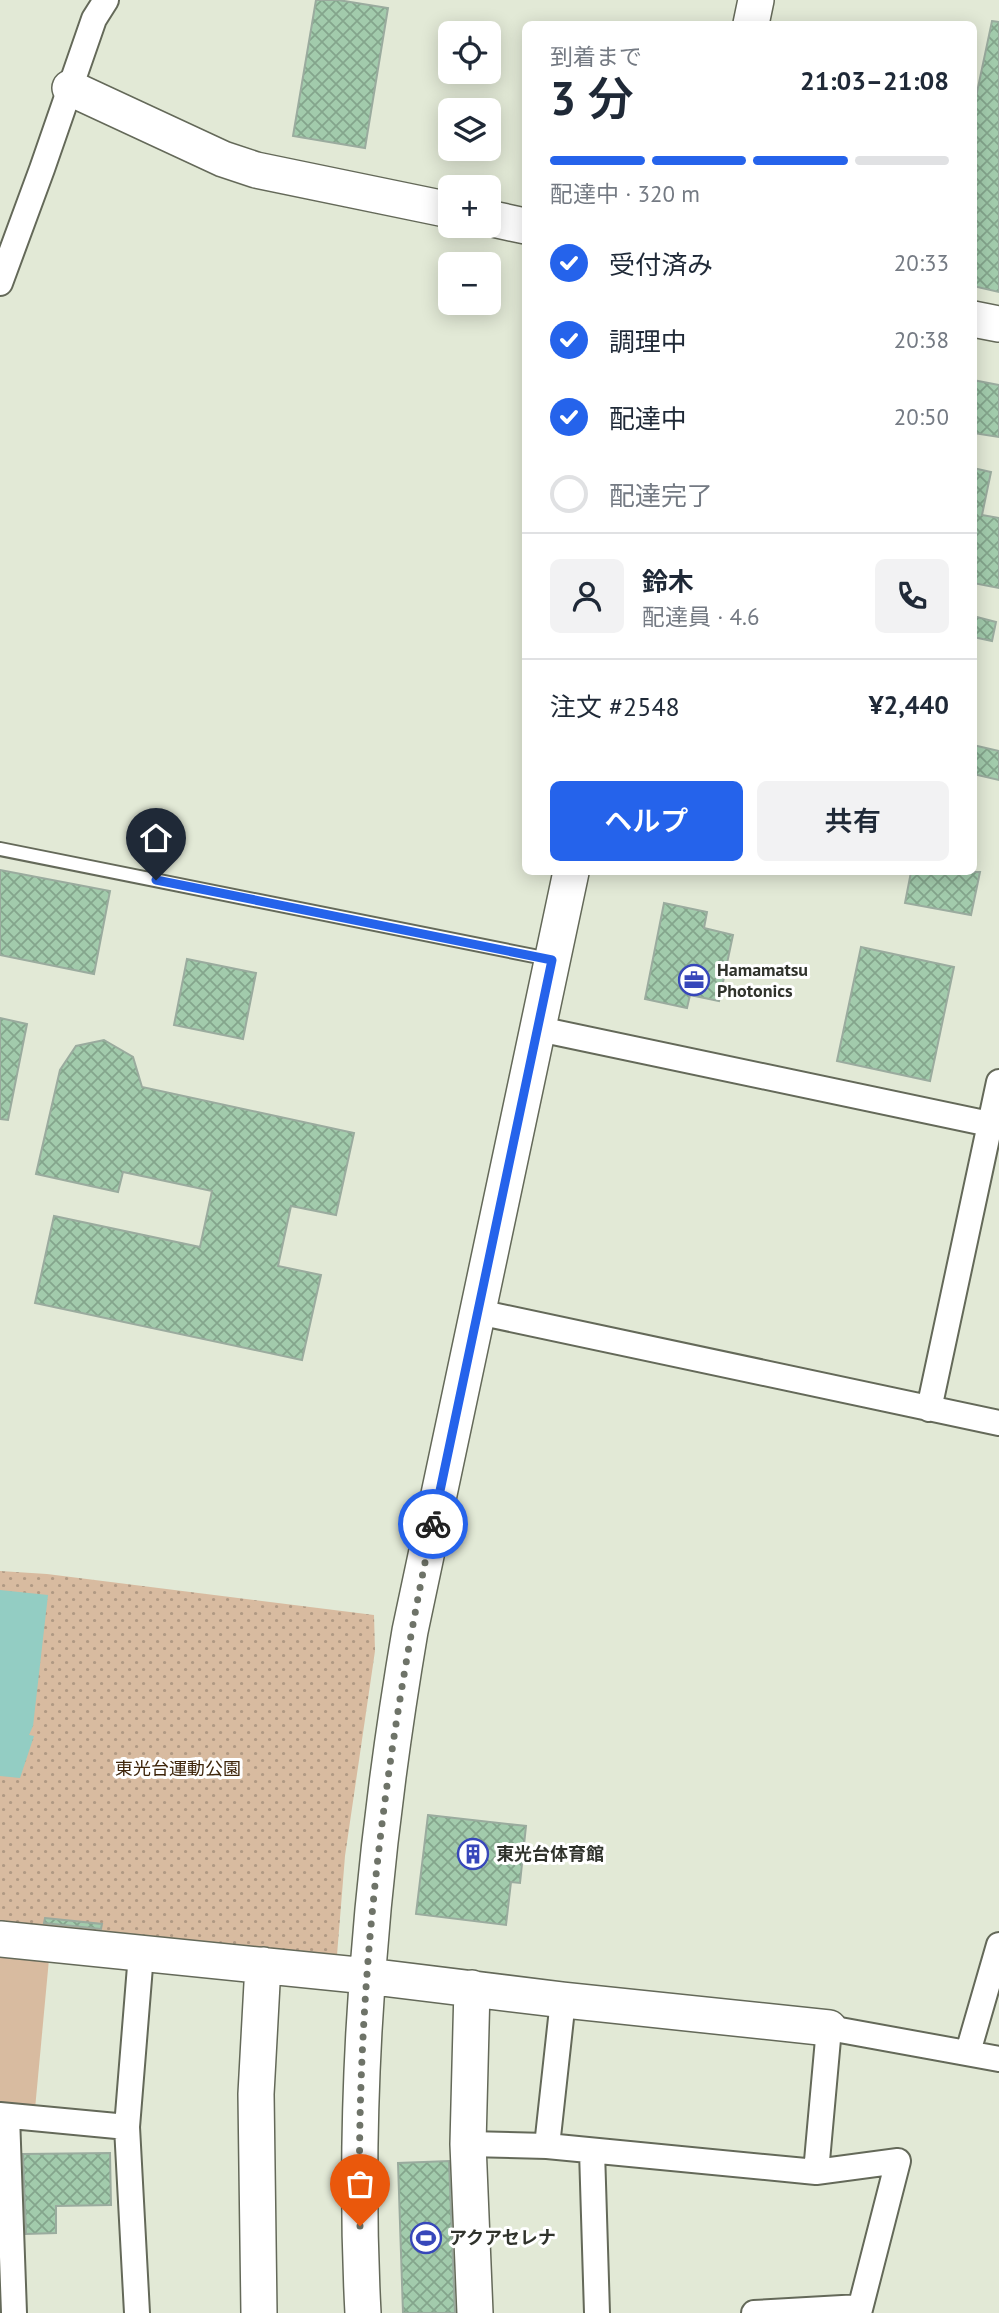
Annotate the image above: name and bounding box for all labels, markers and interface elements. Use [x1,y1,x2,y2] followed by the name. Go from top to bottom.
[438,21,501,315] map controls
[438,21,501,84] button: locate
[550,42,642,71] text: 到着まで
[800,64,949,97] text: 21:03–21:08
[550,68,634,128] text: 3 分
[438,98,501,161] button: layers
[438,175,501,238] button: +
[550,179,700,208] text: 配達中 · 320 m
[550,244,588,282] icon: check
[609,248,713,281] text: 受付済み
[894,248,949,277] text: 20:33
[438,252,501,315] button: −
[550,321,588,359] icon: check
[609,325,687,358] text: 調理中
[894,325,949,354] text: 20:38
[550,398,588,436] icon: check
[609,402,687,435] text: 配達中
[894,402,949,431] text: 20:50
[609,479,713,512] text: 配達完了
[550,559,624,633] button: person
[875,559,949,633] button: phone
[642,565,694,598] text: 鈴木
[642,602,759,631] text: 配達員 · 4.6
[869,688,949,721] text: ¥2,440
[550,690,680,723] text: 注文 #2548
[550,781,743,861] button: ヘルプ
[757,781,949,861] button: 共有
[126,808,186,880] pin
[137,819,175,857] icon: home
[717,958,808,1002] place label: Hamamatsu Photonics
[677,963,711,997] office icon: Hamamatsu Photonics
[398,1489,468,1559] courier
[414,1505,452,1543] icon: bike
[115,1757,241,1780] park label: 東光台運動公園
[456,1837,490,1871] building icon: 東光台体育館
[496,1842,604,1865] place label: 東光台体育館
[330,2154,390,2226] pin
[341,2165,379,2203] icon: bag
[409,2221,443,2255] sports icon: アクアセレナ
[449,2226,556,2249] place label: アクアセレナ

